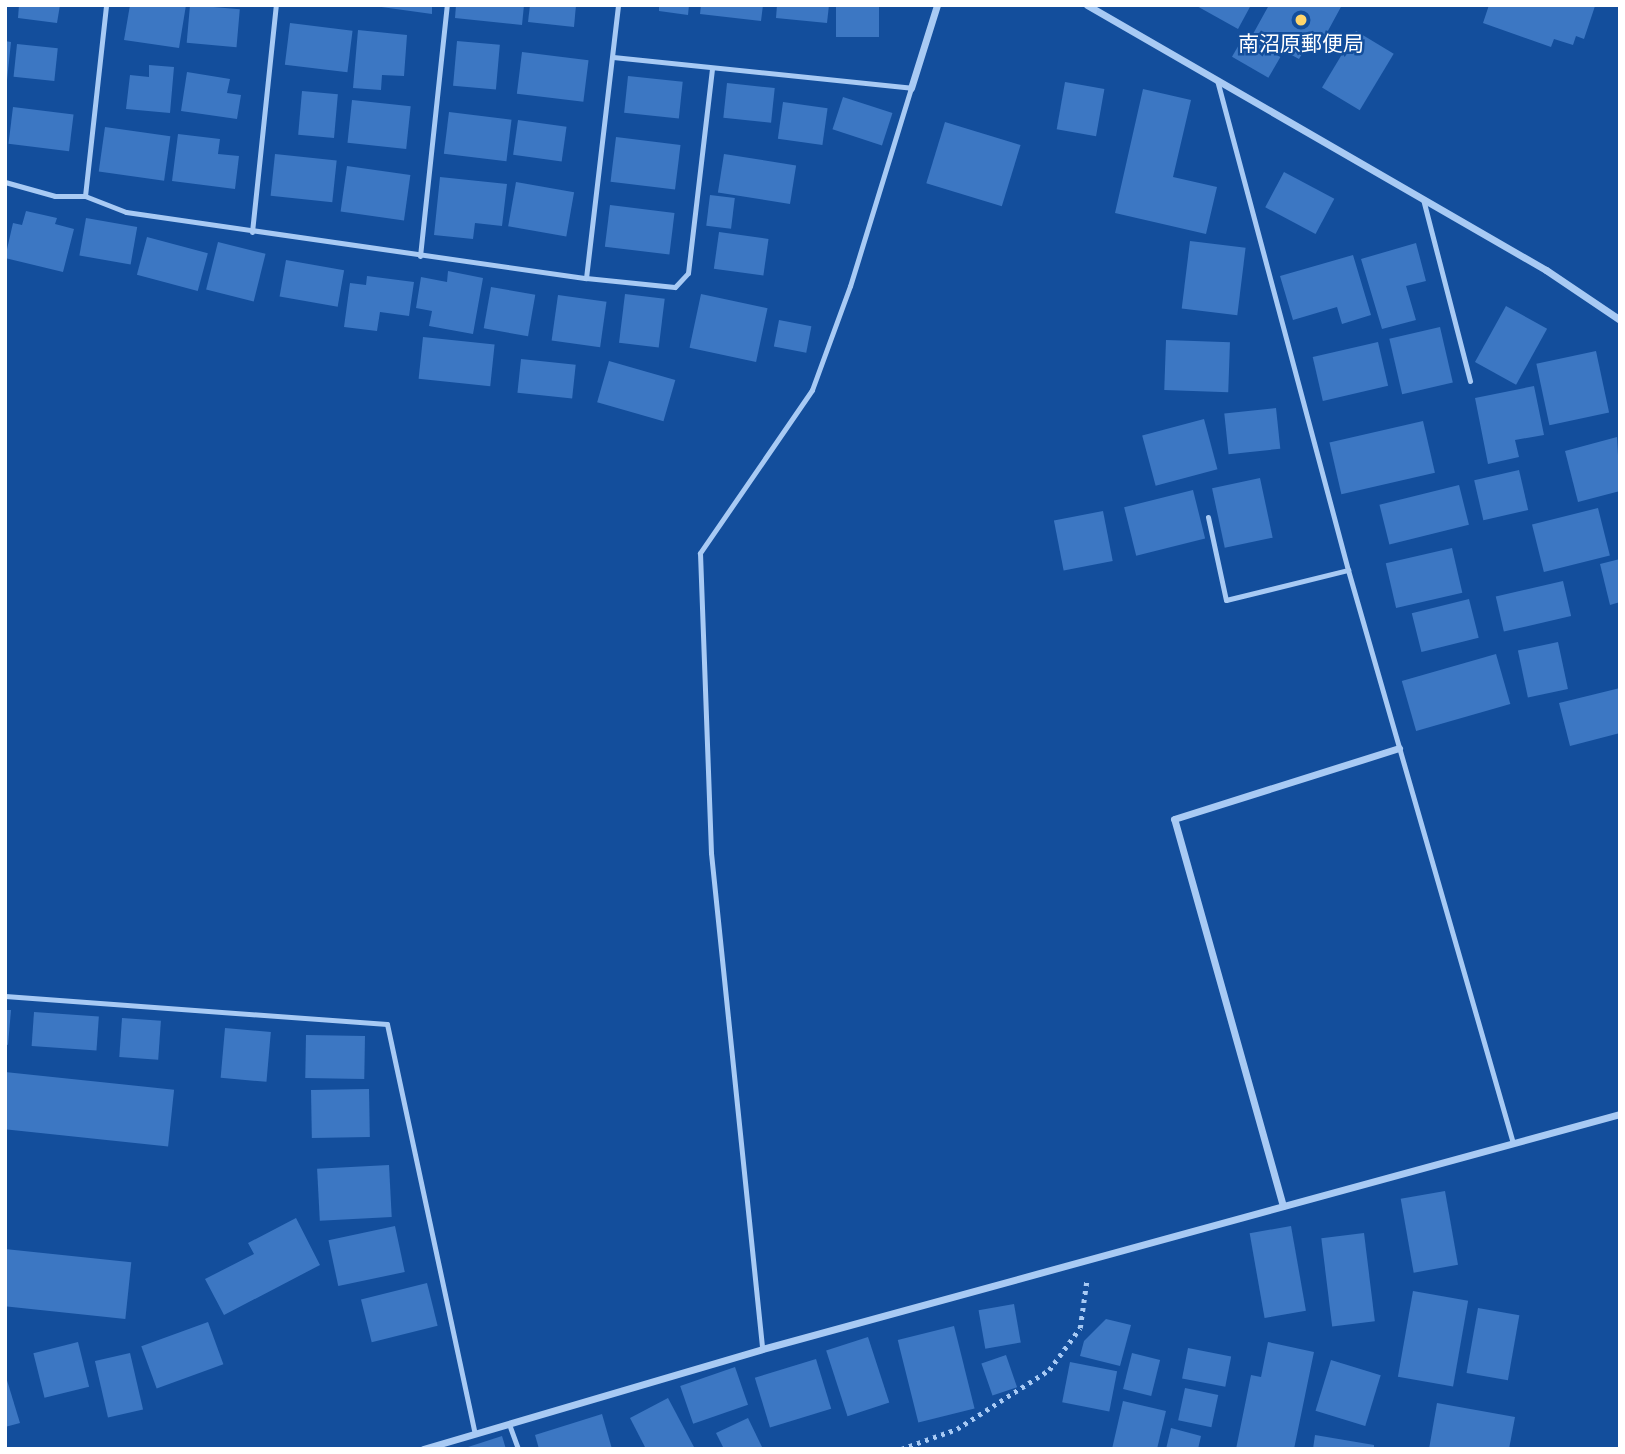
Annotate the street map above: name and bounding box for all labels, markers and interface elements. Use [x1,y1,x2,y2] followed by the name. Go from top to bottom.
[1293,12,1309,28] marker: 南沼原郵便局
[1238,31,1364,57] place label: 南沼原郵便局

